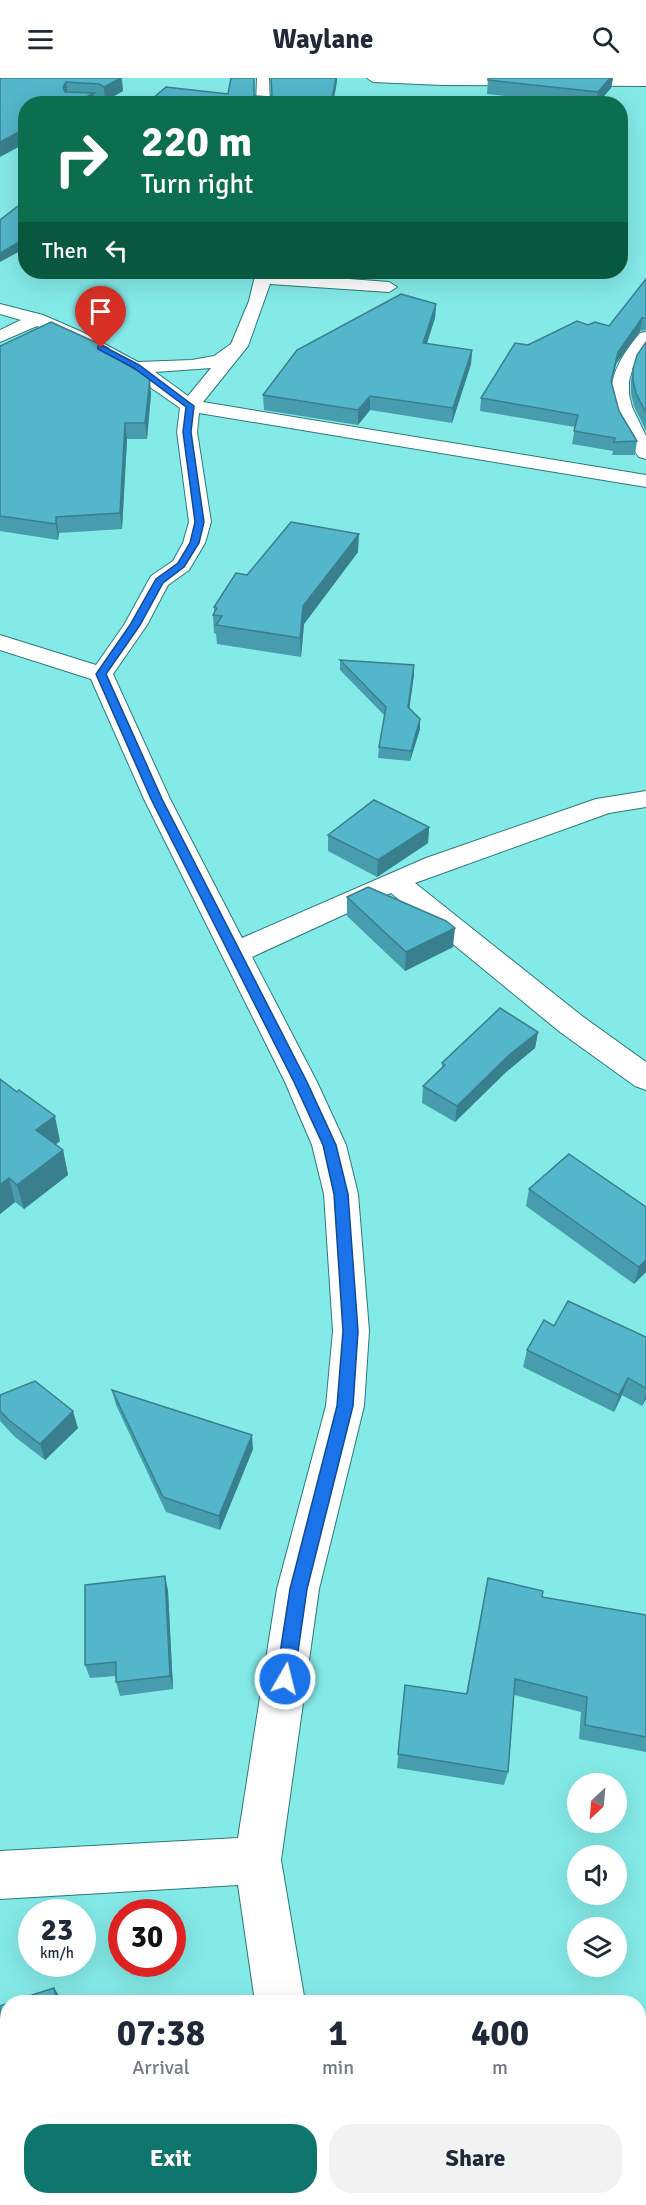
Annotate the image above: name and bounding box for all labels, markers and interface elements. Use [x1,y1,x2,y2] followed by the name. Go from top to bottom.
[24,23,57,56] icon: menu
[272,23,374,56] text: Waylane
[589,23,622,56] icon: search
[141,117,252,168] text: 220 m
[42,120,120,198] icon: right
[141,168,254,201] text: Turn right
[100,234,133,267] icon: left
[42,237,88,264] text: Then
[75,286,126,348] pin
[84,295,117,328] icon: arrive
[253,1647,317,1711] position arrow
[567,1773,627,1833] north arrow
[567,1773,627,1977] map controls
[567,1845,627,1905] button: sound
[108,1899,186,1977] speed limit sign: 30
[41,1912,73,1949] text: 23
[567,1917,627,1977] button: layers
[40,1944,74,1962] text: km/h
[117,2011,205,2056] text: 07:38
[328,2011,348,2056] text: 1
[471,2011,529,2056] text: 400
[132,2055,190,2080] text: Arrival
[322,2055,354,2080] text: min
[492,2055,508,2080] text: m
[24,2124,317,2193] button: Exit
[329,2124,622,2193] button: Share

